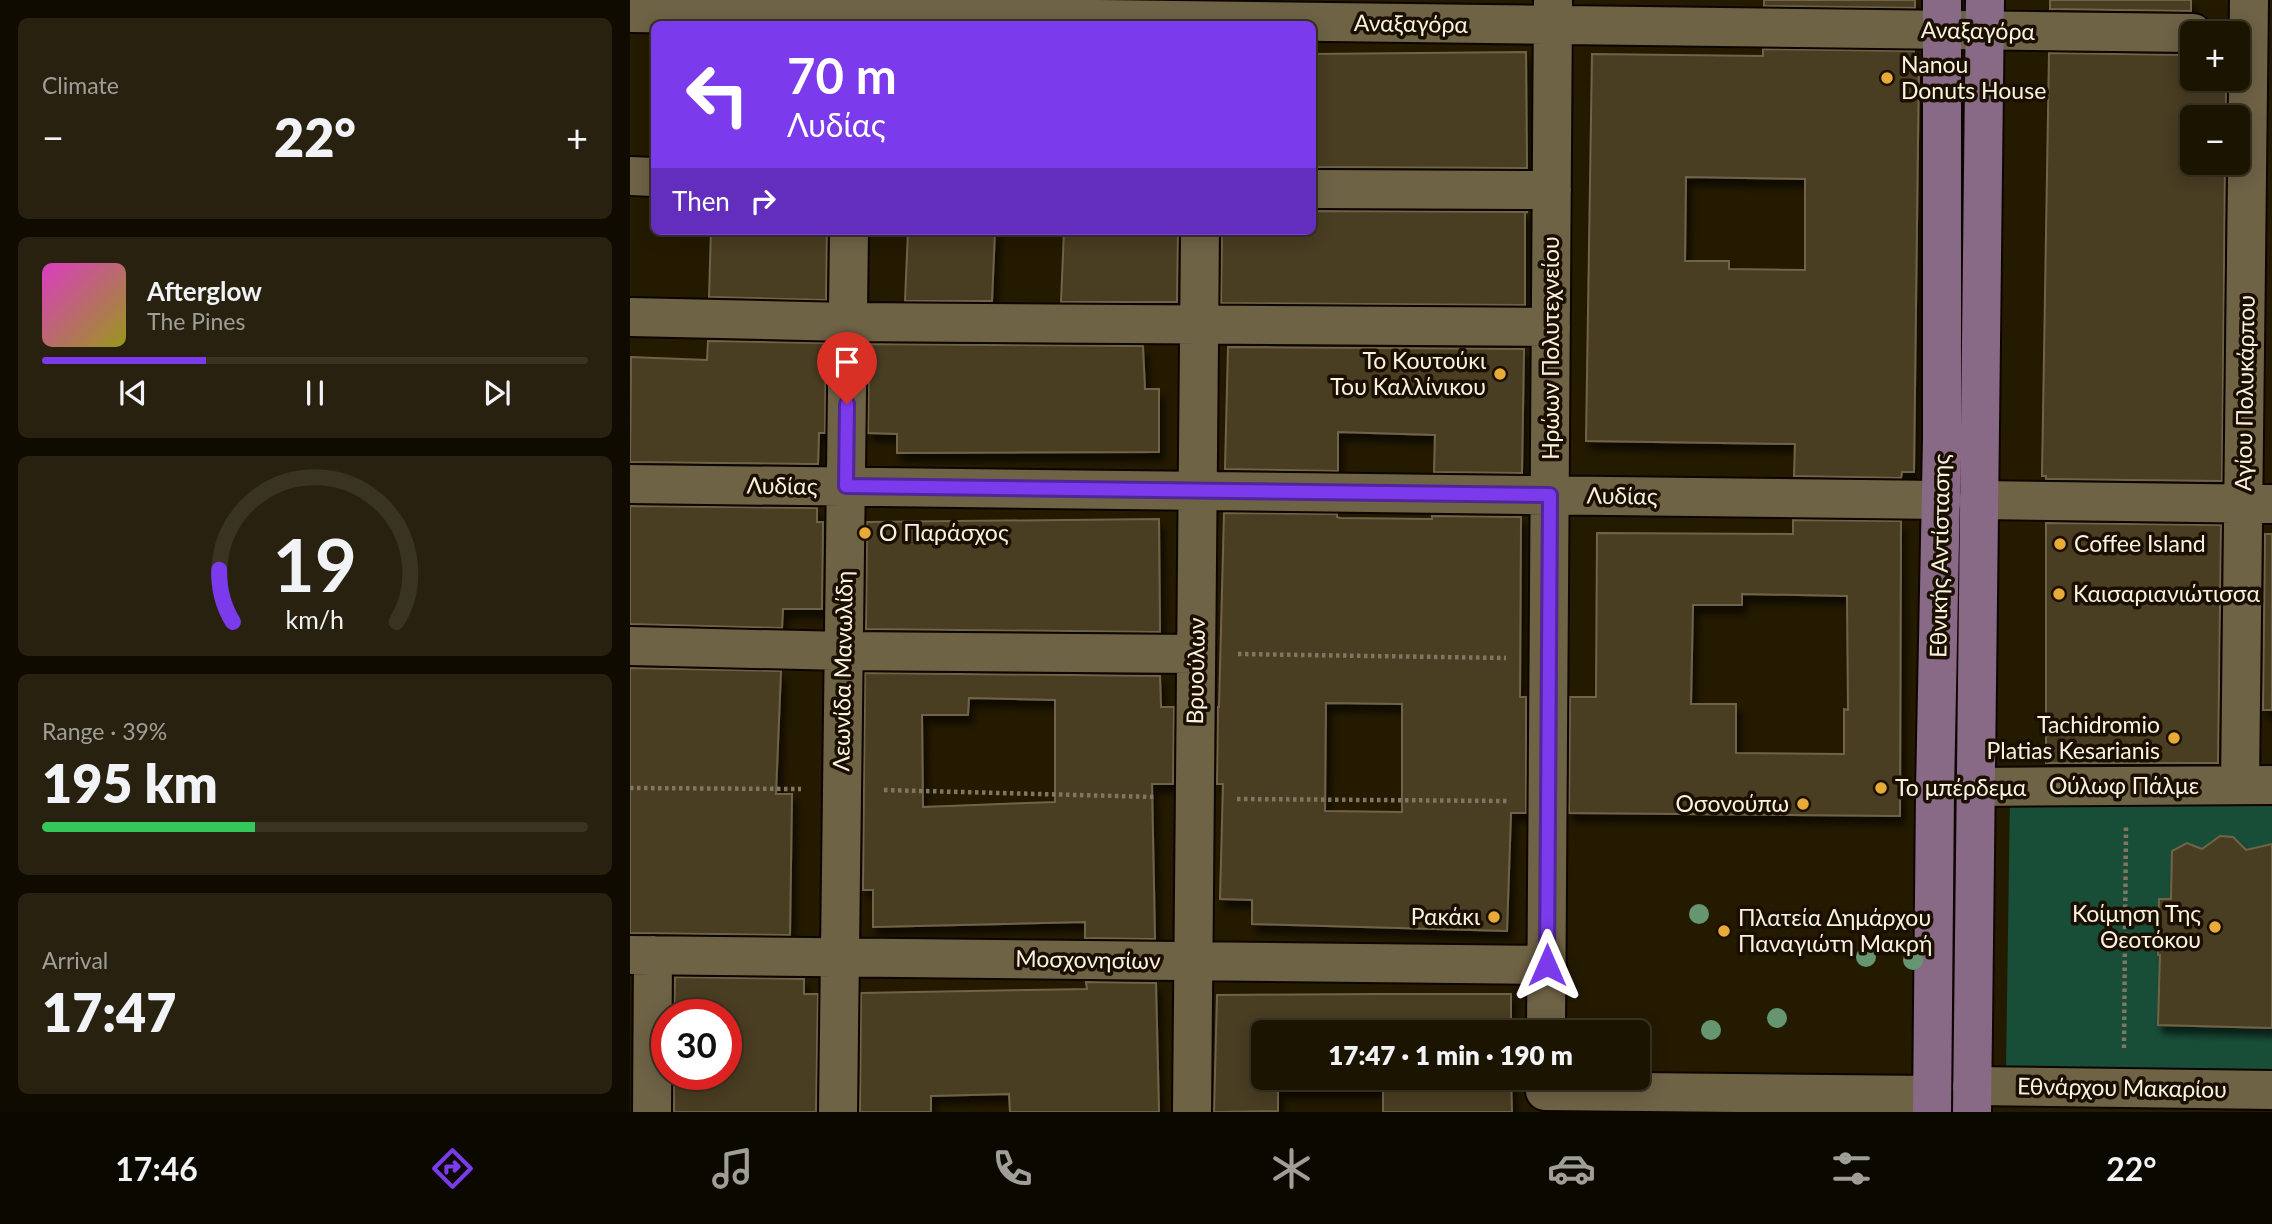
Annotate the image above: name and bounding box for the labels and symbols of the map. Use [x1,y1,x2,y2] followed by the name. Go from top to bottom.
[1354,8,1469,38] street label: Αναξαγόρα
[1921,15,2036,45] street label: Αναξαγόρα
[1901,50,2046,104] place label: Nanou Donuts House
[1879,70,1895,86] marker: Nanou Donuts House
[1536,236,1564,460] street label: Ηρώων Πολυτεχνείου
[2228,295,2260,491] street label: Αγίου Πολυκάρπου
[817,332,877,404] pin
[1330,346,1487,400] place label: Το Κουτούκι Του Καλλίνικου
[1492,366,1508,382] marker: Το Κουτούκι Του Καλλίνικου
[1923,453,1955,658] street label: Εθνικής Αντίστασης
[746,470,818,500] street label: Λυδίας
[1586,480,1658,510] street label: Λυδίας
[879,518,1009,546] place label: Ο Παράσχος
[857,525,873,541] marker: Ο Παράσχος
[2074,529,2206,557] place label: Coffee Island
[2052,536,2068,552] marker: Coffee Island
[826,570,858,772] street label: Λεωνίδα Μανωλίδη
[2073,579,2260,607] place label: Καισαριανιώτισσα
[2051,586,2067,602] marker: Καισαριανιώτισσα
[1180,617,1210,725] street label: Βρυούλων
[1987,710,2160,764] place label: Tachidromio Platias Kesarianis
[2166,730,2182,746] marker: Tachidromio Platias Kesarianis
[2049,771,2199,799] street label: Ούλωφ Πάλμε
[1895,773,2027,801] place label: Το μπέρδεμα
[1873,780,1889,796] marker: Το μπέρδεμα
[1675,789,1789,817] place label: Οσονούπω
[1795,796,1811,812] marker: Οσονούπω
[2072,899,2201,953] place label: Κοίμηση Της Θεοτόκου
[1411,902,1481,930] place label: Ρακάκι
[1738,903,1932,957] place label: Πλατεία Δημάρχου Παναγιώτη Μακρή
[1486,909,1502,925] marker: Ρακάκι
[2207,919,2223,935] marker: Κοίμηση Της Θεοτόκου
[1716,923,1732,939] marker: Πλατεία Δημάρχου Παναγιώτη Μακρή
[1510,928,1584,1002] position arrow
[1015,944,1161,974] street label: Μοσχονησίων
[651,999,742,1090] speed limit sign: 30
[2017,1071,2227,1103] street label: Εθνάρχου Μακαρίου

